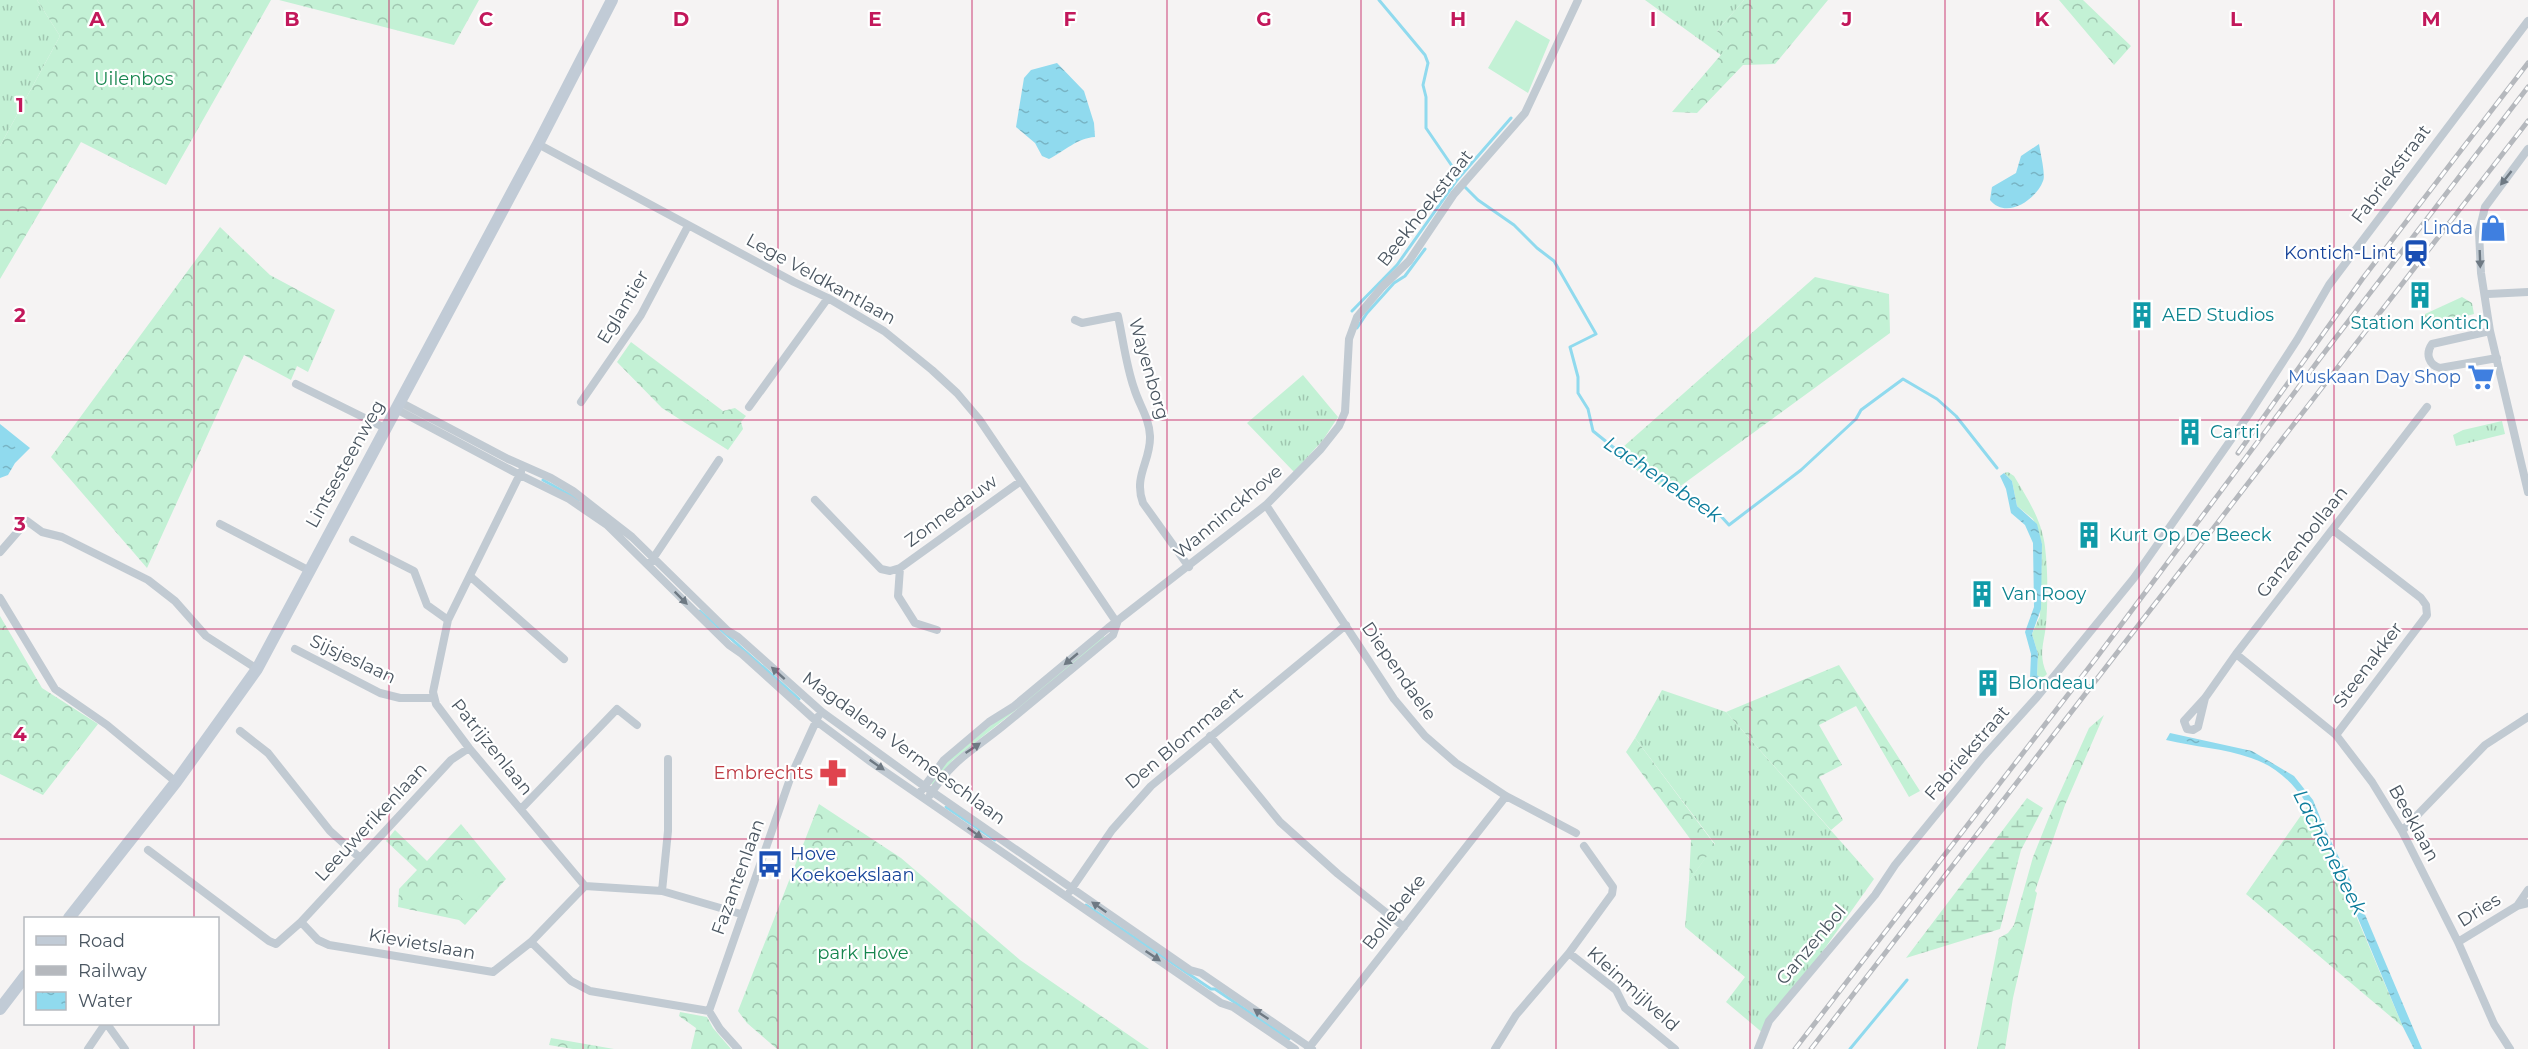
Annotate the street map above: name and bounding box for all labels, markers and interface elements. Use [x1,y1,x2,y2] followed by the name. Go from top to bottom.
[88,7,105,31] text: A
[284,7,300,31] text: B
[479,7,494,31] text: C
[673,7,689,31] text: D
[868,7,882,31] text: E
[1064,7,1077,31] text: F
[1256,7,1272,31] text: G
[1450,7,1466,31] text: H
[1650,7,1656,31] text: I
[1841,7,1852,31] text: J
[2035,7,2051,31] text: K
[2230,7,2242,31] text: L
[2421,7,2441,31] text: M
[94,68,174,90] park label: Uilenbos
[16,93,24,117] text: 1
[2347,120,2435,228] street label: Fabriekstraat
[1373,145,1477,271] street label: Beekhoekstraat
[2500,170,2512,185] one-way arrow
[2478,213,2508,243] shop icon: Linda
[2423,217,2473,239] place label: Linda
[742,229,900,329] street label: Lege Veldkantlaan
[2401,238,2431,268] station icon: Kontich-Lint
[2284,242,2396,264] place label: Kontich-Lint
[2475,249,2484,268] one-way arrow
[592,266,654,348] street label: Eglantier
[2405,280,2435,310] building icon: Station Kontich
[2127,300,2157,330] building icon: AED Studios
[14,303,26,327] text: 2
[2162,304,2274,326] place label: AED Studios
[2350,312,2490,334] place label: Station Kontich
[1124,316,1174,422] street label: Wayenborg
[2466,362,2496,392] supermarket icon: Muskaan Day Shop
[2288,366,2461,388] place label: Muskaan Day Shop
[301,396,389,532] street label: Lintsesteenweg
[2175,417,2205,447] building icon: Cartri
[2210,421,2260,443] place label: Cartri
[1599,431,1727,528] water label: Lachenebeek
[1169,460,1287,564] street label: Wanninckhove
[901,470,1002,552] street label: Zonnedauw
[2252,482,2352,602] street label: Ganzenbollaan
[13,512,26,536] text: 3
[2074,520,2104,550] building icon: Kurt Op De Beeck
[2109,524,2272,546] place label: Kurt Op De Beeck
[1967,579,1997,609] building icon: Van Rooy
[2002,583,2086,605] place label: Van Rooy
[674,591,688,605] one-way arrow
[1357,617,1441,725] street label: Diependaele
[2329,618,2407,712] street label: Steenakker
[306,629,400,689] street label: Sijsjeslaan
[1063,652,1079,665] one-way arrow
[771,667,786,680] one-way arrow
[798,667,1010,829] street label: Magdalena Vermeeschlaan
[1973,668,2003,698] building icon: Blondeau
[2008,672,2095,694] place label: Blondeau
[1121,682,1247,794] street label: Den Blommaert
[446,694,538,800] street label: Patrijzenlaan
[1920,701,2014,805] street label: Fabriekstraat
[13,722,27,746] text: 4
[965,742,981,754] one-way arrow
[310,758,432,886] street label: Leeuwerikenlaan
[818,758,848,788] pharmacy icon: Embrechts
[869,759,885,770] one-way arrow
[714,762,813,784] place label: Embrechts
[2384,781,2444,865] street label: Beeklaan
[2288,785,2372,920] water label: Lachenebeek
[707,816,769,938] street label: Fazantenlaan
[967,827,983,838] one-way arrow
[790,843,915,886] place label: Hove Koekoekslaan
[755,849,785,879] bus stop icon: Hove Koekoekslaan
[1358,870,1430,954] street label: Bollebeke
[2453,888,2505,932] street label: Dries
[1092,901,1108,913] one-way arrow
[1771,901,1851,989] street label: Ganzenbol
[24,917,219,1025] legend
[367,924,477,964] street label: Kievietslaan
[78,930,125,952] text: Road
[817,942,909,964] park label: park Hove
[1582,942,1684,1036] street label: Kleinmijlveld
[1144,950,1160,962] one-way arrow
[78,960,147,982] text: Railway
[78,990,133,1012] text: Water
[1254,1008,1270,1020] one-way arrow

